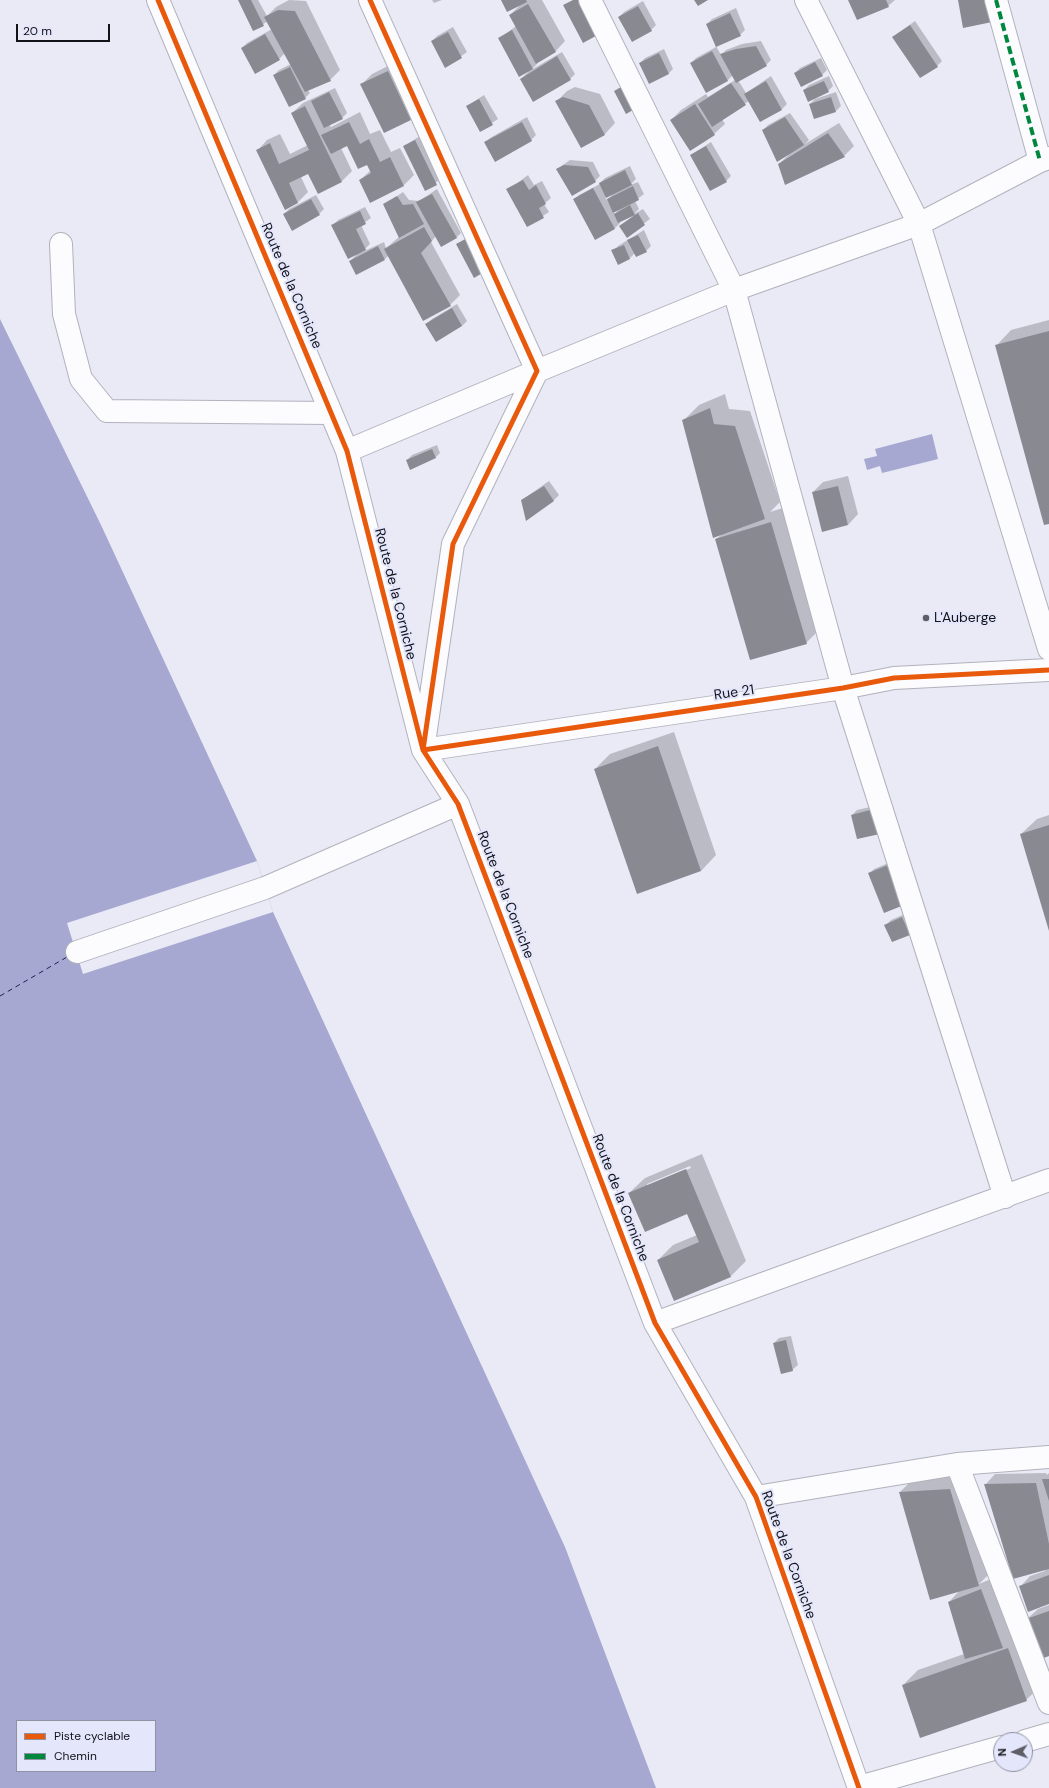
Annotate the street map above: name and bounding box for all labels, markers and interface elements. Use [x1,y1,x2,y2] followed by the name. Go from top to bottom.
[18,16,112,42] scale bar
[23,23,52,39] text: 20 m
[257,221,325,351] street label: Route de la Corniche
[371,526,419,662] street label: Route de la Corniche
[934,610,996,626] place label: L'Auberge
[921,613,931,623] marker: L'Auberge
[713,682,755,704] street label: Rue 21
[473,829,537,961] street label: Route de la Corniche
[588,1132,652,1264] street label: Route de la Corniche
[757,1489,819,1621] street label: Route de la Corniche
[16,1720,156,1772] legend
[54,1728,130,1744] text: Piste cyclable
[993,1732,1033,1772] north arrow
[54,1748,97,1764] text: Chemin
[995,1748,1009,1757] text: N

